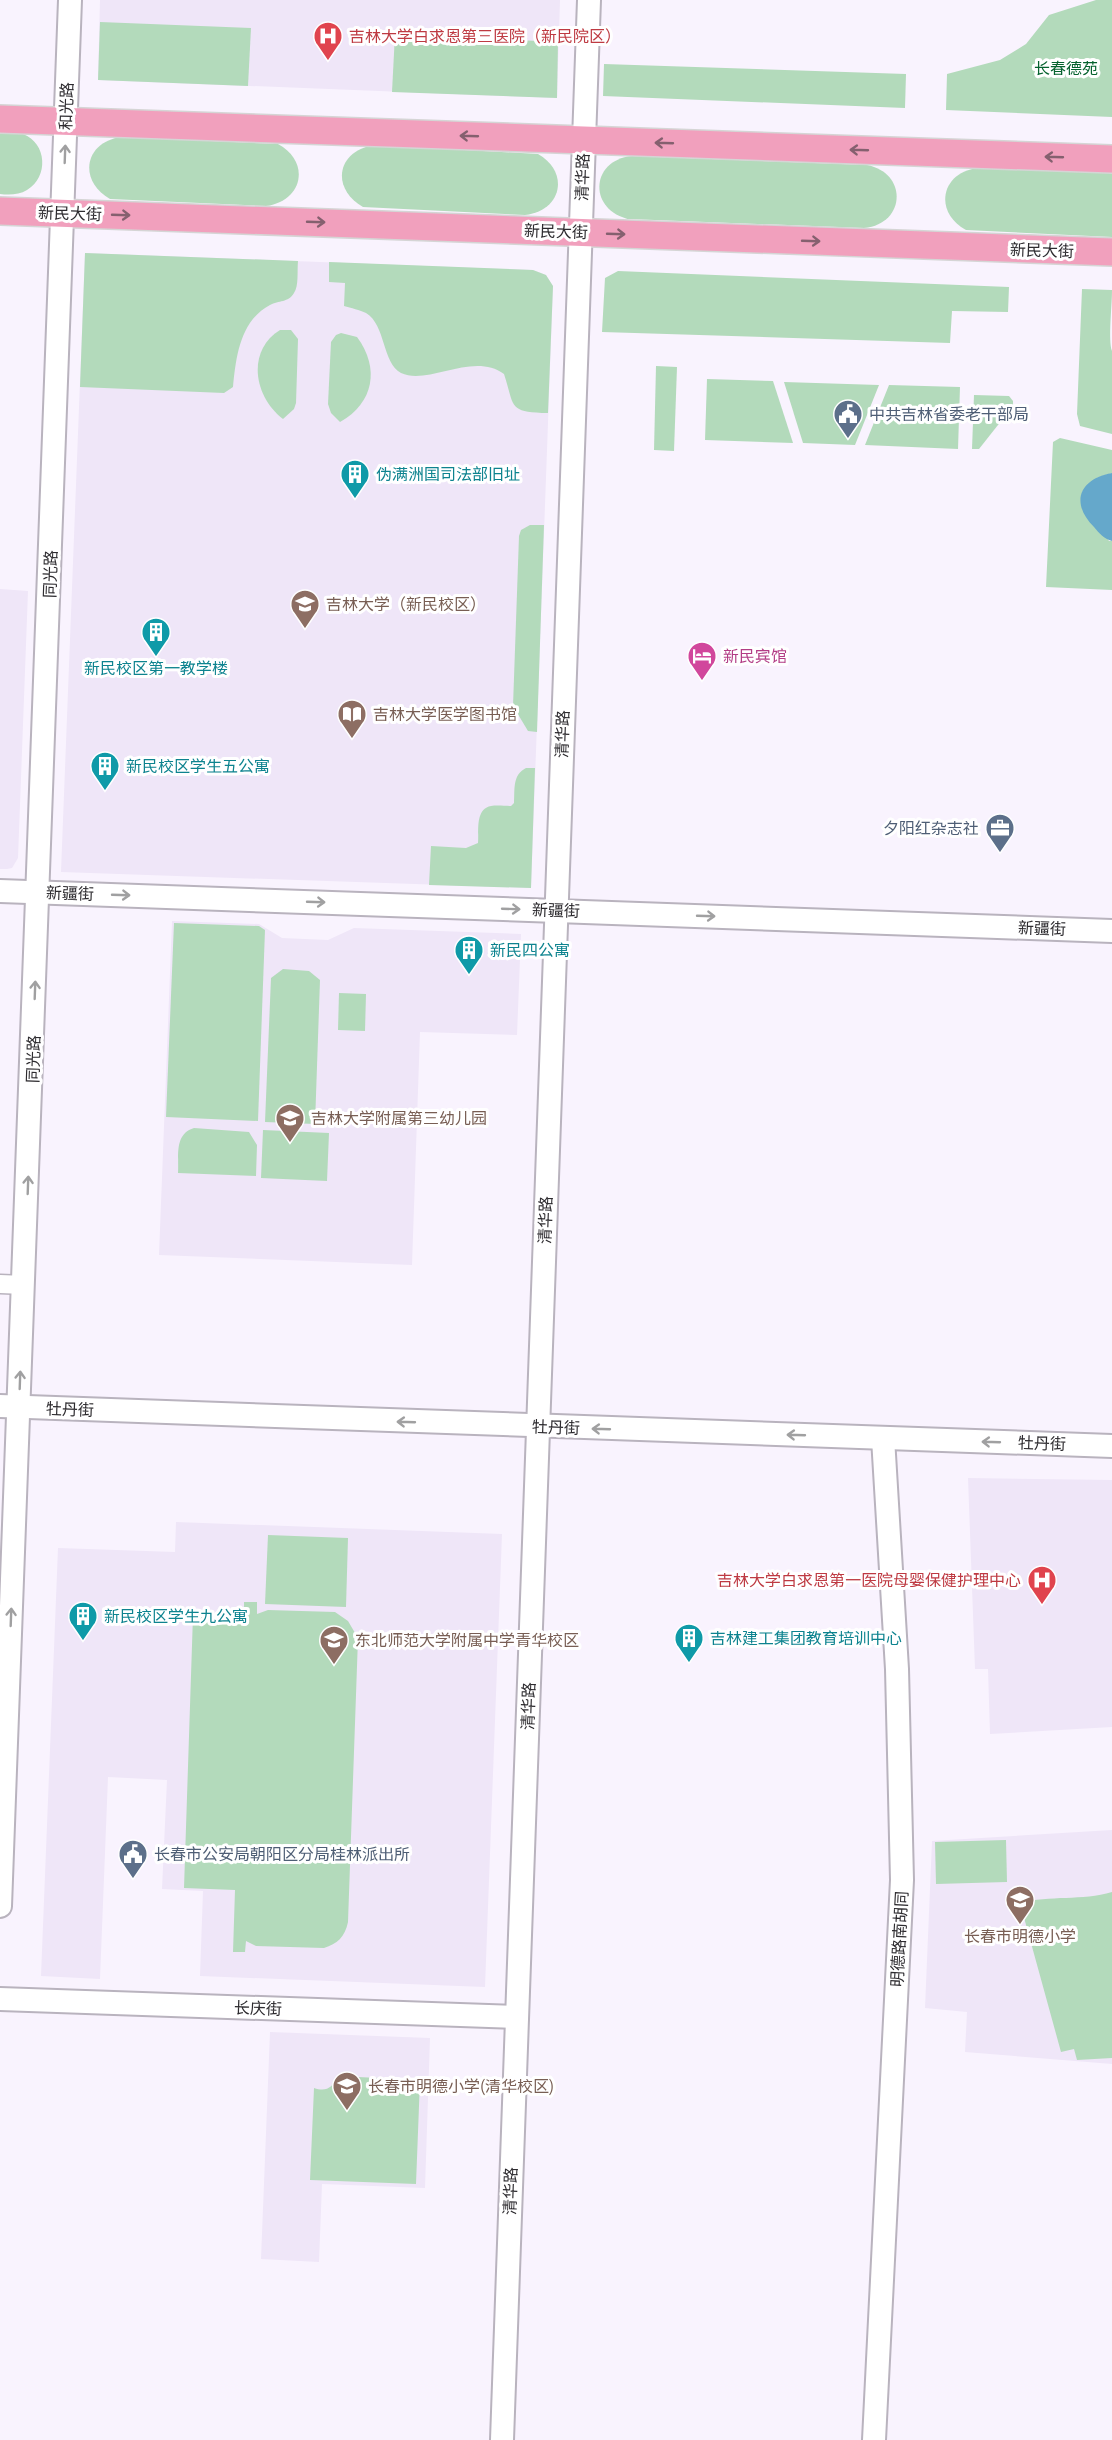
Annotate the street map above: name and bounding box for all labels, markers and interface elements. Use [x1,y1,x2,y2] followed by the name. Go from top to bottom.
[312,20,344,62] hospital icon: 吉林大学白求恩第三医院（新民院区）
[349,27,621,45] place label: 吉林大学白求恩第三医院（新民院区）
[1034,59,1098,77] park label: 长春德苑
[56,82,76,130] street label: 和光路
[459,130,479,141] one-way arrow
[654,137,674,148] one-way arrow
[849,144,869,155] one-way arrow
[59,145,70,165] one-way arrow
[1044,151,1064,162] one-way arrow
[572,153,592,201] street label: 清华路
[38,203,102,223] street label: 新民大街
[111,209,131,221] one-way arrow
[306,217,326,228] one-way arrow
[524,221,588,241] street label: 新民大街
[606,228,626,239] one-way arrow
[800,235,820,247] one-way arrow
[1010,240,1074,260] street label: 新民大街
[832,398,864,440] public building icon: 中共吉林省委老干部局
[869,405,1029,423] place label: 中共吉林省委老干部局
[339,458,371,500] building icon: 伪满洲国司法部旧址
[376,465,520,483] place label: 伪满洲国司法部旧址
[40,550,60,598] street label: 同光路
[289,588,321,630] school or university icon: 吉林大学（新民校区）
[326,595,486,613] place label: 吉林大学（新民校区）
[140,616,172,658] building icon: 新民校区第一教学楼
[686,640,718,682] hotel icon: 新民宾馆
[723,647,787,665] place label: 新民宾馆
[84,659,228,677] place label: 新民校区第一教学楼
[336,698,368,740] library icon: 吉林大学医学图书馆
[373,705,517,723] place label: 吉林大学医学图书馆
[552,710,572,758] street label: 清华路
[89,750,121,792] building icon: 新民校区学生五公寓
[126,757,270,775] place label: 新民校区学生五公寓
[984,812,1016,854] office icon: 夕阳红杂志社
[883,819,979,837] place label: 夕阳红杂志社
[46,883,94,903] street label: 新疆街
[111,889,131,900] one-way arrow
[306,896,326,907] one-way arrow
[532,900,580,920] street label: 新疆街
[501,903,521,914] one-way arrow
[696,910,716,922] one-way arrow
[1018,918,1066,938] street label: 新疆街
[453,934,485,976] building icon: 新民四公寓
[490,941,570,959] place label: 新民四公寓
[30,981,41,1001] one-way arrow
[23,1035,43,1083] street label: 同光路
[274,1102,306,1144] school or university icon: 吉林大学附属第三幼儿园
[311,1109,487,1127] place label: 吉林大学附属第三幼儿园
[22,1175,33,1195] one-way arrow
[535,1196,555,1244] street label: 清华路
[15,1370,26,1390] one-way arrow
[46,1399,94,1419] street label: 牡丹街
[396,1416,416,1427] one-way arrow
[532,1417,580,1437] street label: 牡丹街
[591,1423,611,1435] one-way arrow
[786,1430,806,1441] one-way arrow
[1018,1433,1066,1453] street label: 牡丹街
[981,1436,1001,1447] one-way arrow
[1026,1564,1058,1606] hospital icon: 吉林大学白求恩第一医院母婴保健护理中心
[717,1571,1021,1589] place label: 吉林大学白求恩第一医院母婴保健护理中心
[67,1600,99,1642] building icon: 新民校区学生九公寓
[6,1607,17,1627] one-way arrow
[104,1607,248,1625] place label: 新民校区学生九公寓
[673,1622,705,1664] building icon: 吉林建工集团教育培训中心
[318,1624,350,1666] school or university icon: 东北师范大学附属中学青华校区
[710,1629,902,1647] place label: 吉林建工集团教育培训中心
[355,1631,579,1649] place label: 东北师范大学附属中学青华校区
[518,1682,538,1730] street label: 清华路
[117,1838,149,1880] public building icon: 长春市公安局朝阳区分局桂林派出所
[154,1845,410,1863] place label: 长春市公安局朝阳区分局桂林派出所
[1004,1884,1036,1926] school or university icon: 长春市明德小学
[887,1891,911,1987] street label: 明德路南胡同
[964,1927,1076,1945] place label: 长春市明德小学
[234,1998,282,2018] street label: 长庆街
[331,2070,363,2112] school or university icon: 长春市明德小学(清华校区)
[368,2077,554,2096] place label: 长春市明德小学(清华校区)
[500,2167,520,2215] street label: 清华路

